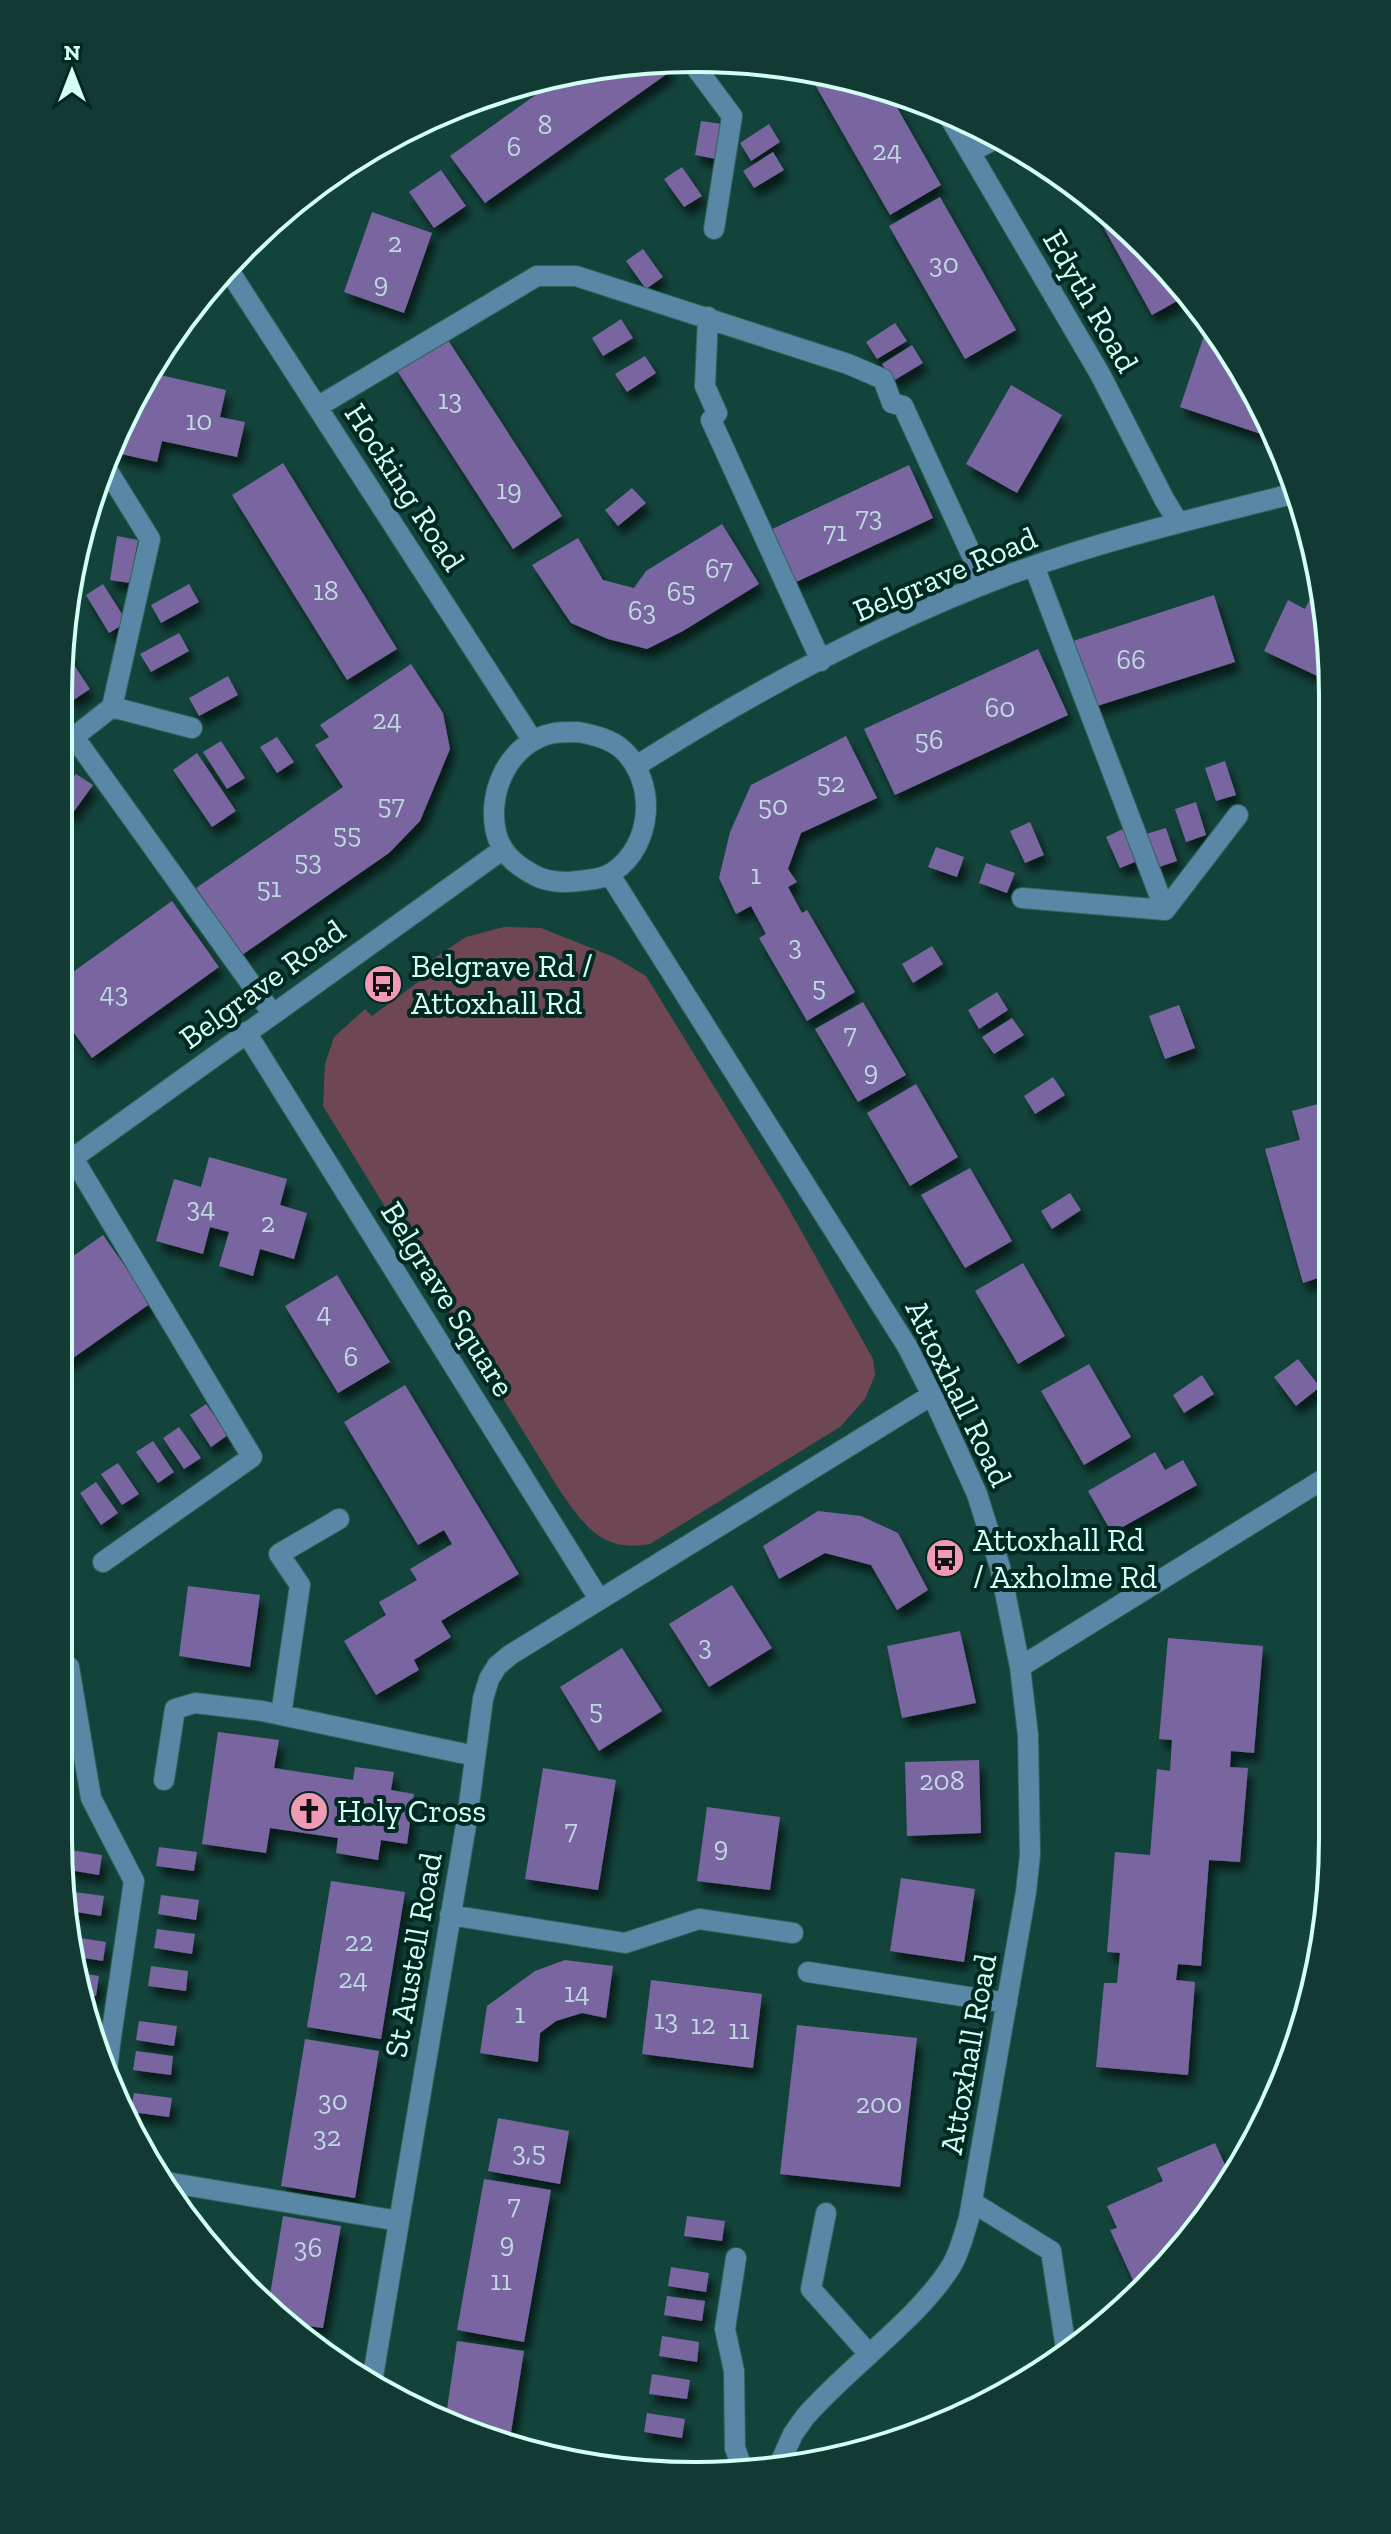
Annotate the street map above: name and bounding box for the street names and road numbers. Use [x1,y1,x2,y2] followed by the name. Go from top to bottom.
[1035,223,1147,379] street label: Edyth Road
[337,396,473,578] street label: Hocking Road
[848,518,1043,630] street label: Belgrave Road
[172,911,353,1057] street label: Belgrave Road
[373,1194,523,1404] street label: Belgrave Square
[897,1294,1021,1493] street label: Attoxhall Road
[376,1849,450,2060] street label: St Austell Road
[932,1950,1004,2157] street label: Attoxhall Road

